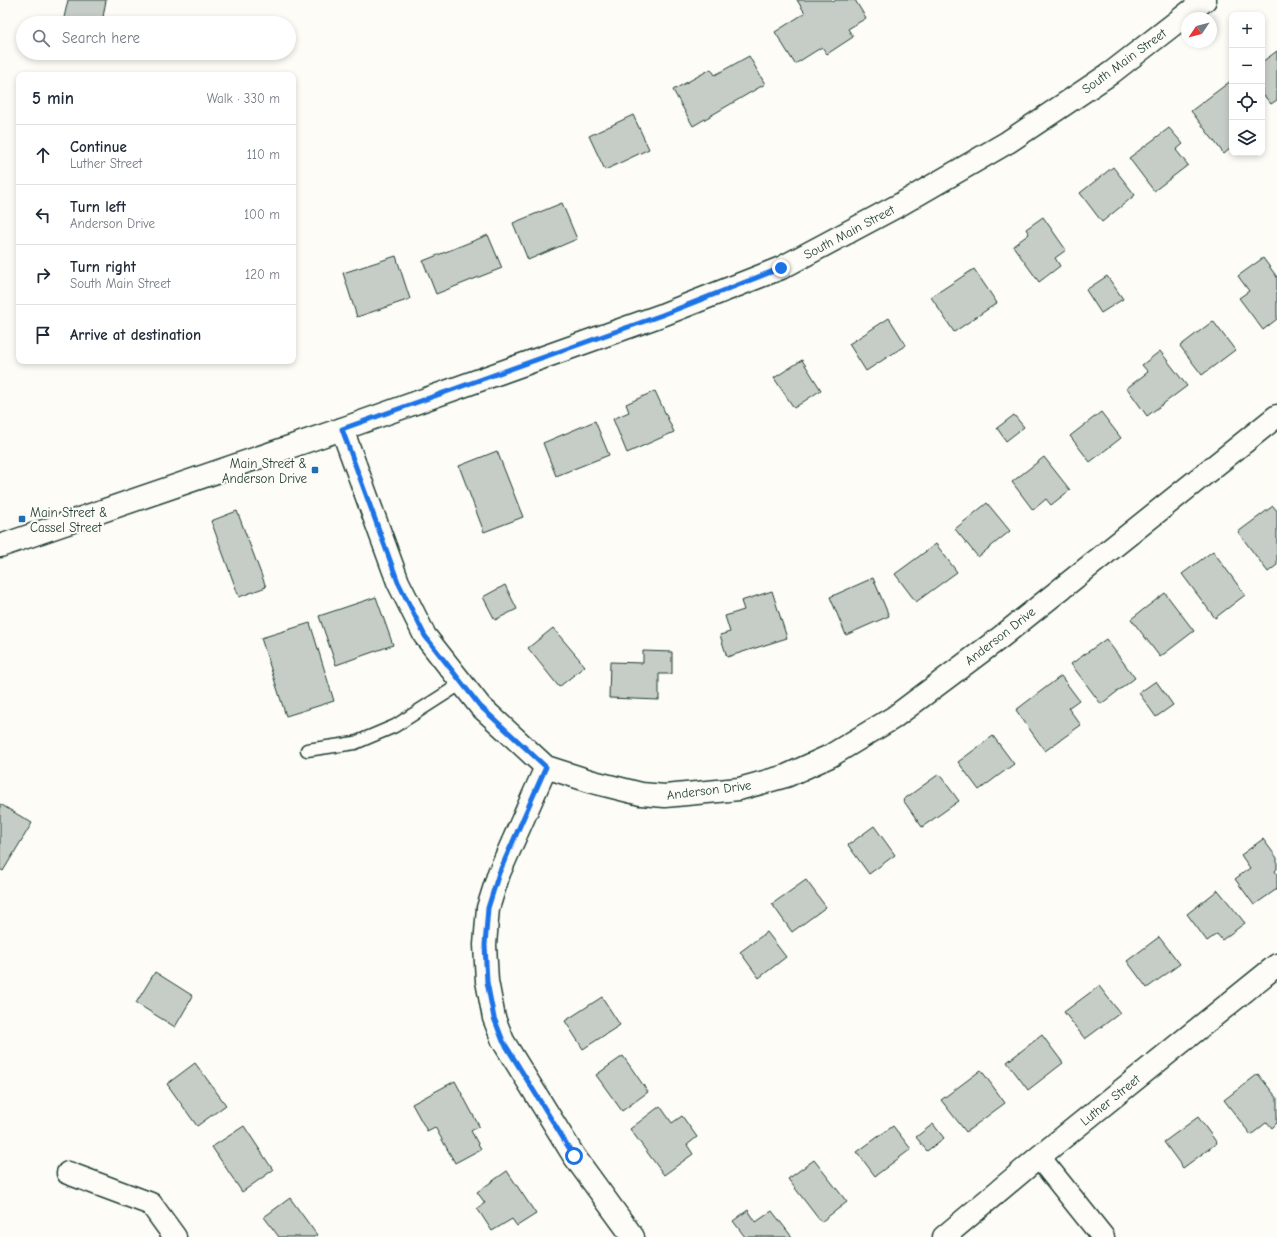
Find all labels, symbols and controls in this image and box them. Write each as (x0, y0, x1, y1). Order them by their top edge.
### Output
north arrow (1181, 12, 1217, 48)
map controls (1229, 12, 1265, 156)
button: + (1229, 12, 1265, 48)
search box (16, 16, 296, 60)
street label: South Main Street (1079, 25, 1170, 97)
icon: search (30, 27, 52, 49)
text: Search here (62, 29, 140, 47)
button: − (1229, 48, 1265, 84)
button: locate (1229, 84, 1265, 120)
text: 5 min (32, 89, 74, 108)
text: Walk · 330 m (207, 91, 280, 106)
button: layers (1229, 120, 1265, 156)
text: Continue (70, 138, 127, 156)
icon: ahead (32, 144, 54, 166)
text: 110 m (247, 147, 280, 162)
text: Luther Street (70, 156, 142, 171)
text: Turn left (70, 198, 126, 216)
street label: South Main Street (801, 201, 898, 262)
icon: left (32, 204, 54, 226)
text: 100 m (244, 207, 280, 222)
text: Anderson Drive (70, 216, 155, 231)
text: Turn right (70, 258, 136, 276)
route end (772, 259, 790, 277)
icon: right (32, 264, 54, 286)
text: 120 m (245, 267, 280, 282)
text: South Main Street (70, 276, 170, 291)
icon: arrive (32, 324, 54, 346)
text: Arrive at destination (70, 326, 201, 344)
place label: Main Street & Anderson Drive (222, 456, 307, 486)
marker: Main Street & Anderson Drive (310, 465, 320, 475)
place label: Main Street & Cassel Street (30, 505, 107, 535)
marker: Main Street & Cassel Street (17, 514, 27, 524)
street label: Anderson Drive (962, 604, 1039, 668)
street label: Anderson Drive (666, 777, 753, 803)
street label: Luther Street (1077, 1071, 1144, 1129)
route start (565, 1147, 583, 1165)

